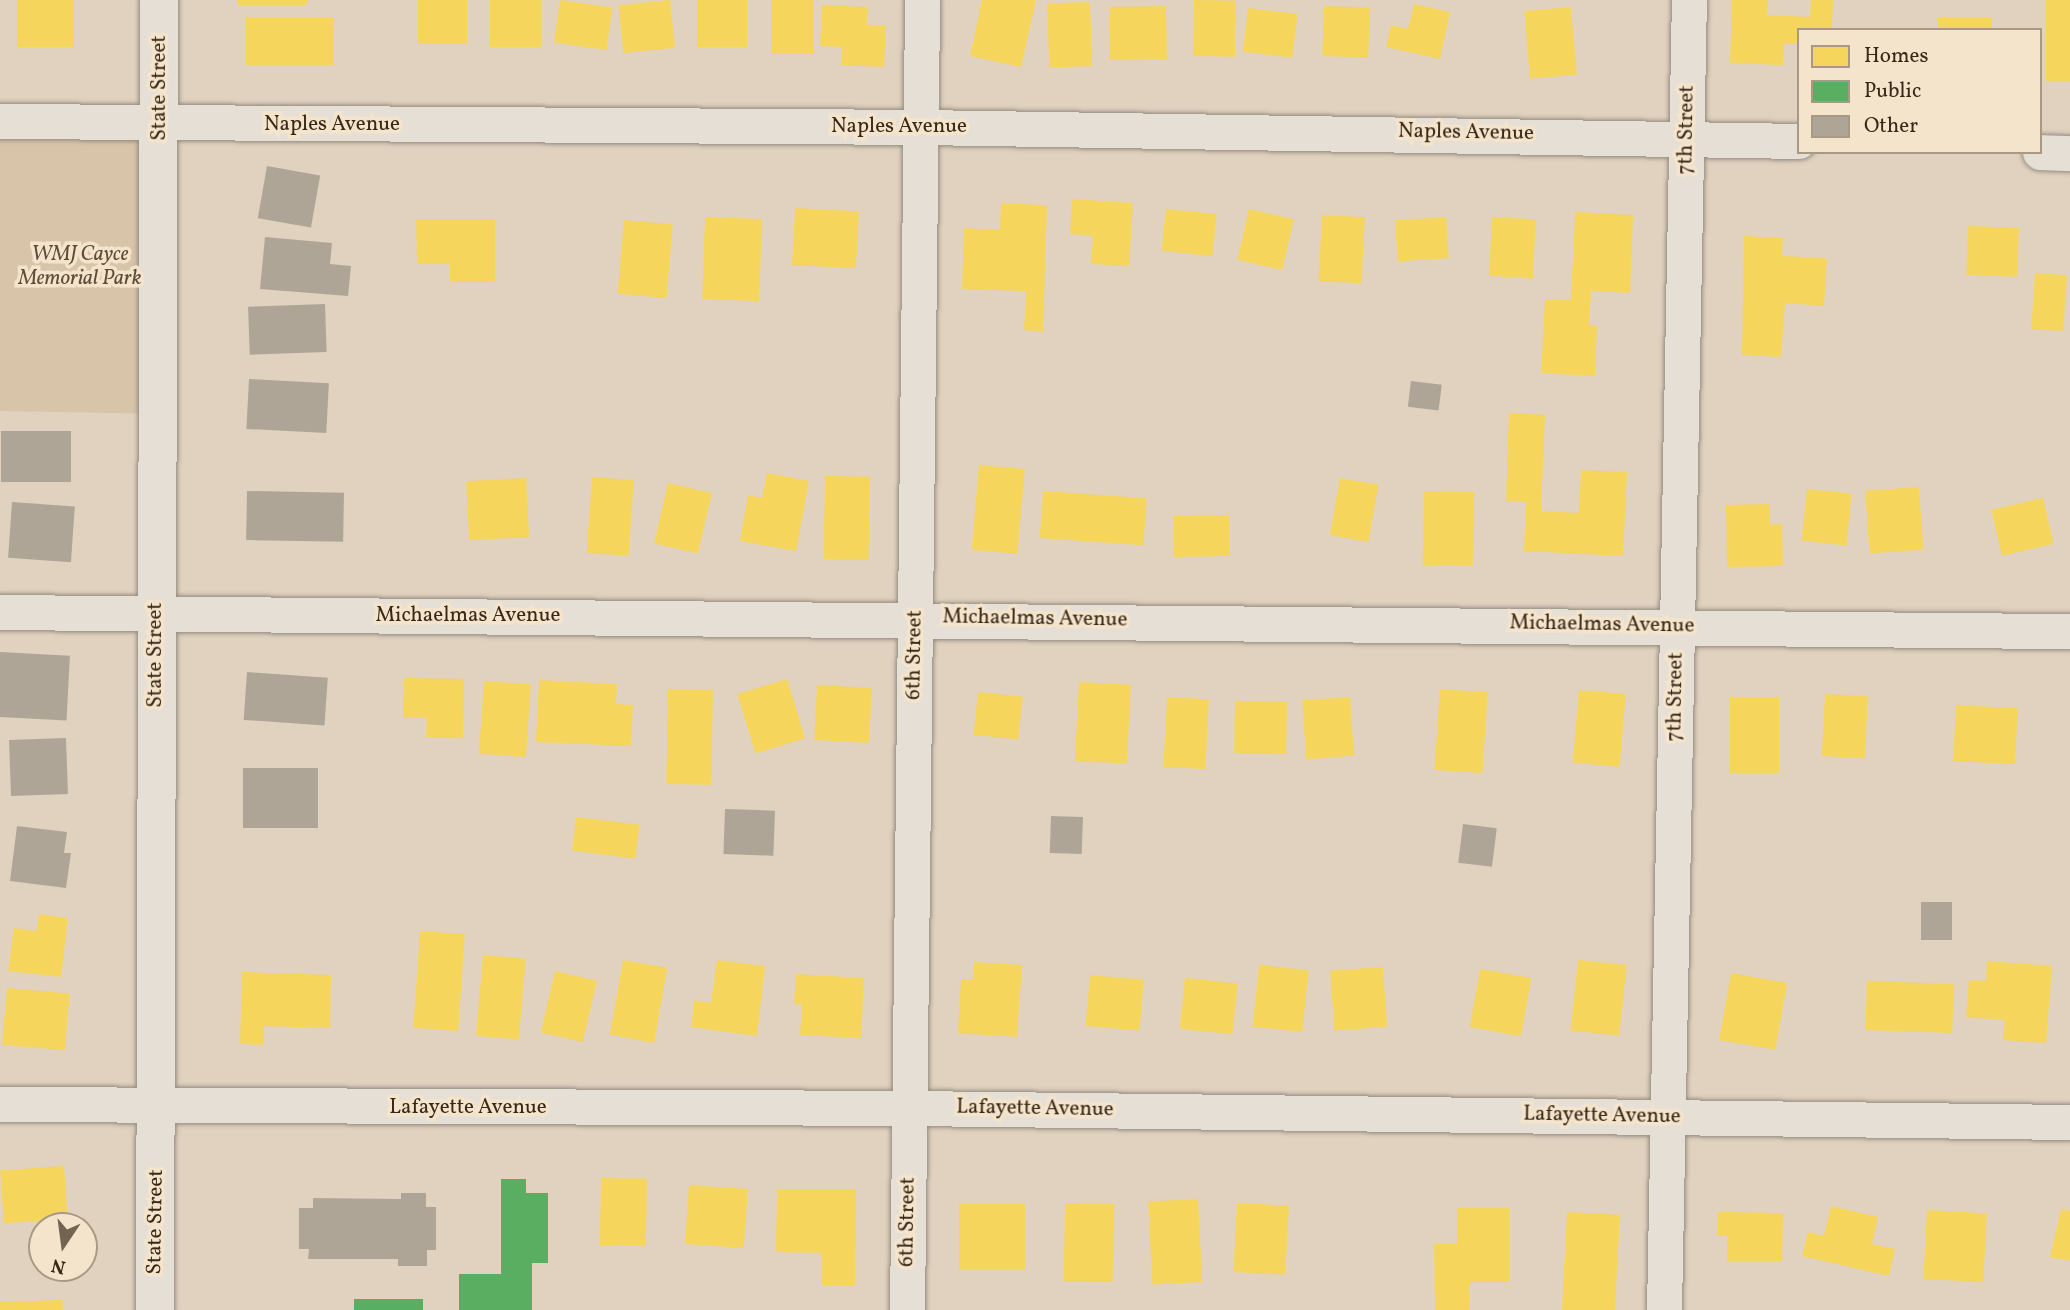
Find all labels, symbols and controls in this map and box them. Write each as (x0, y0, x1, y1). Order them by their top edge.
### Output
legend (1797, 28, 2042, 154)
street label: State Street (147, 35, 173, 141)
text: Homes (1864, 42, 1929, 71)
text: Public (1864, 77, 1921, 106)
street label: 7th Street (1674, 85, 1700, 175)
street label: Naples Avenue (264, 112, 400, 138)
text: Other (1864, 112, 1918, 141)
street label: Naples Avenue (831, 114, 967, 140)
street label: Naples Avenue (1398, 119, 1534, 147)
park label: WMJ Cayce Memorial Park (19, 242, 141, 292)
street label: State Street (143, 602, 169, 708)
street label: Michaelmas Avenue (376, 603, 560, 629)
street label: Michaelmas Avenue (942, 605, 1128, 633)
street label: 6th Street (902, 610, 928, 700)
street label: Michaelmas Avenue (1509, 611, 1695, 639)
street label: 7th Street (1663, 652, 1689, 742)
street label: Lafayette Avenue (389, 1095, 547, 1121)
street label: Lafayette Avenue (956, 1095, 1114, 1123)
street label: Lafayette Avenue (1523, 1102, 1681, 1130)
street label: State Street (142, 1169, 170, 1275)
street label: 6th Street (895, 1177, 921, 1267)
north arrow (28, 1212, 98, 1282)
text: N (49, 1251, 68, 1280)

